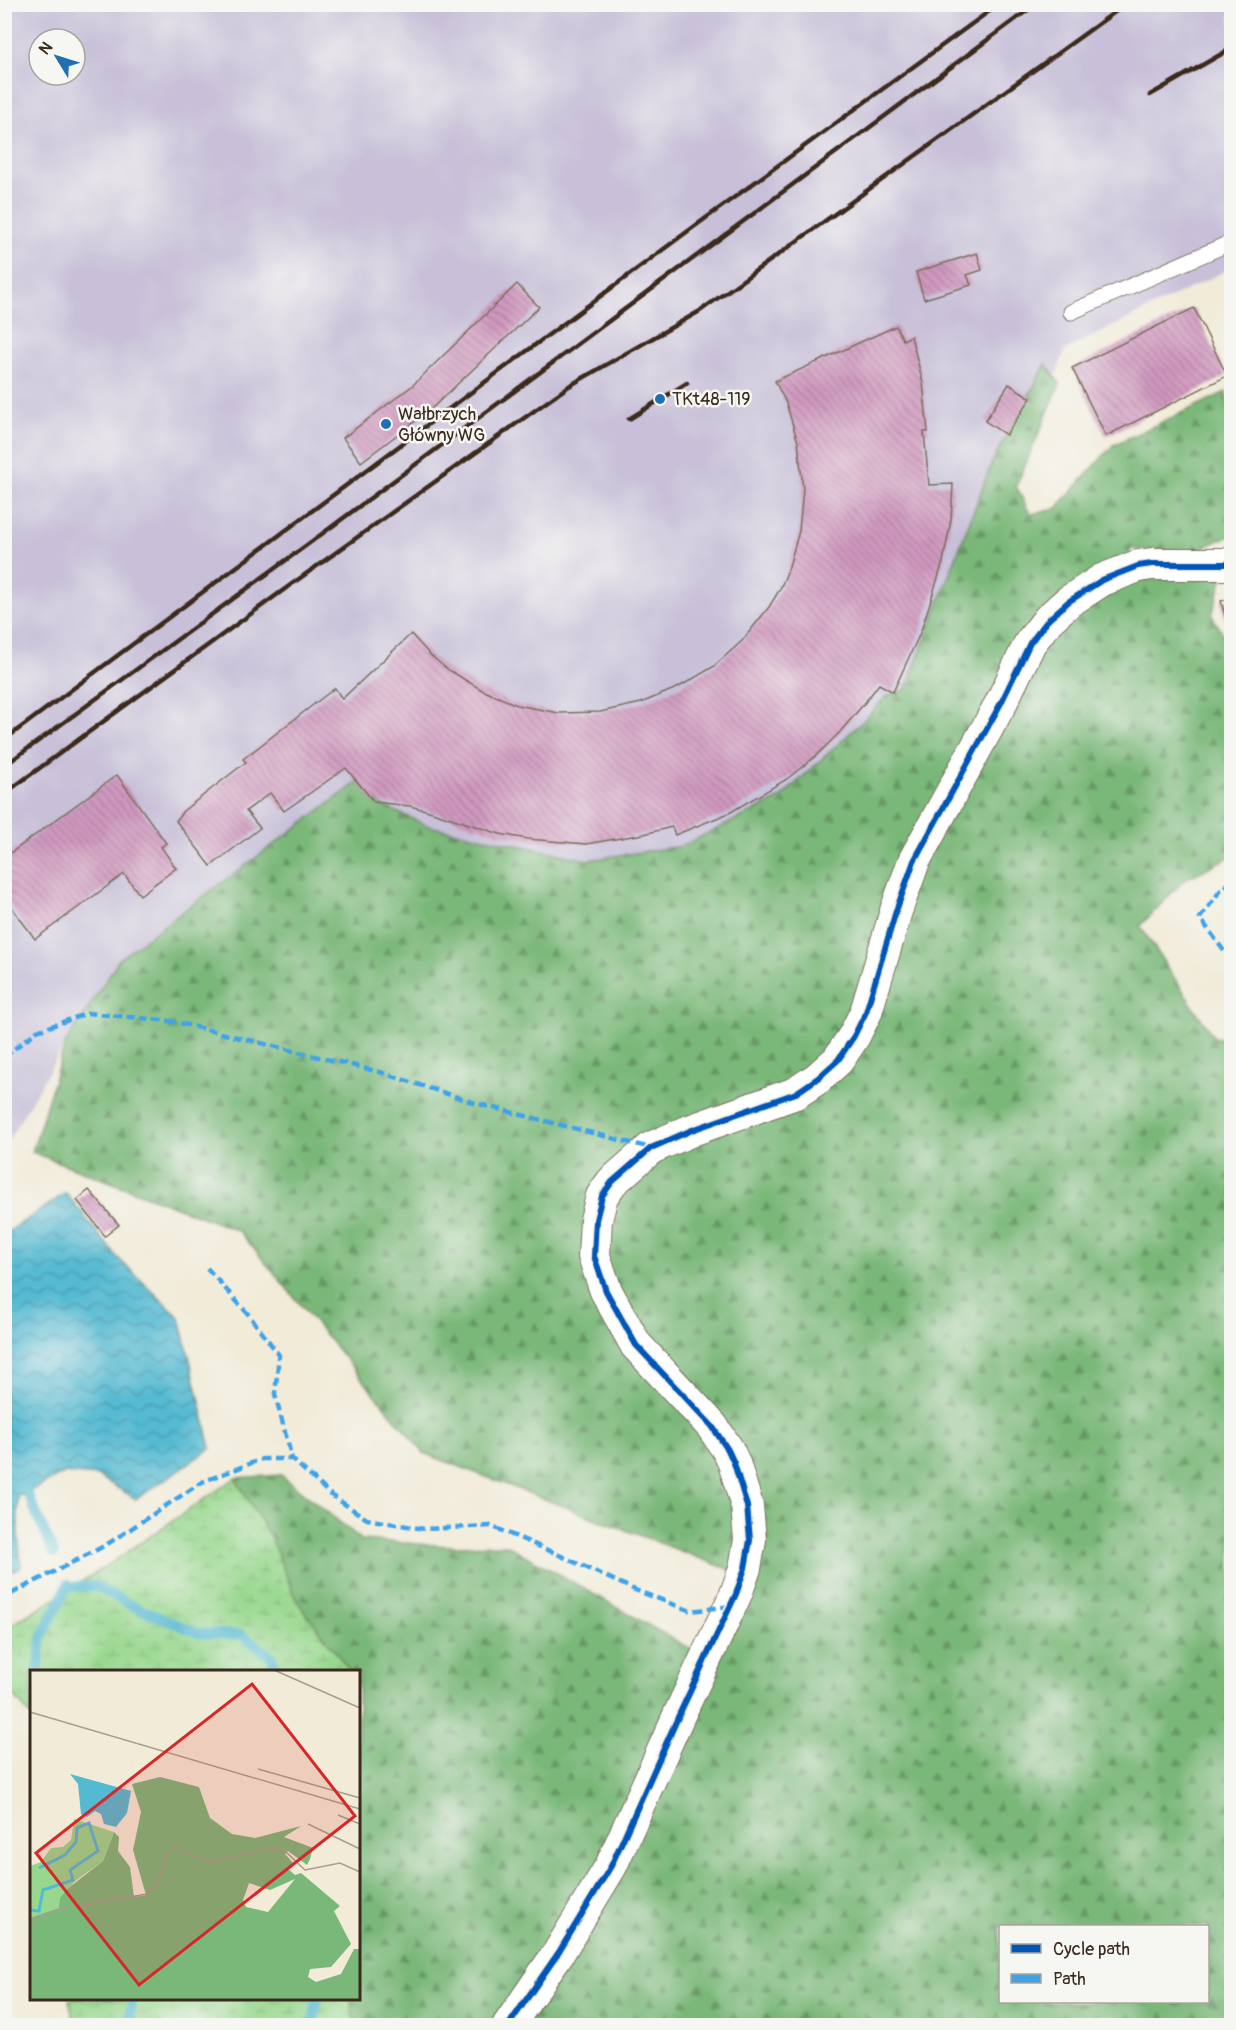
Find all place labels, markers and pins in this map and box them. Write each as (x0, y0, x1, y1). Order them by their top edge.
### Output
place label: TKt48-119 (672, 388, 751, 411)
marker: TKt48-119 (653, 392, 667, 406)
place label: Wałbrzych Główny WG (398, 403, 485, 447)
marker: Wałbrzych Główny WG (379, 417, 393, 431)

